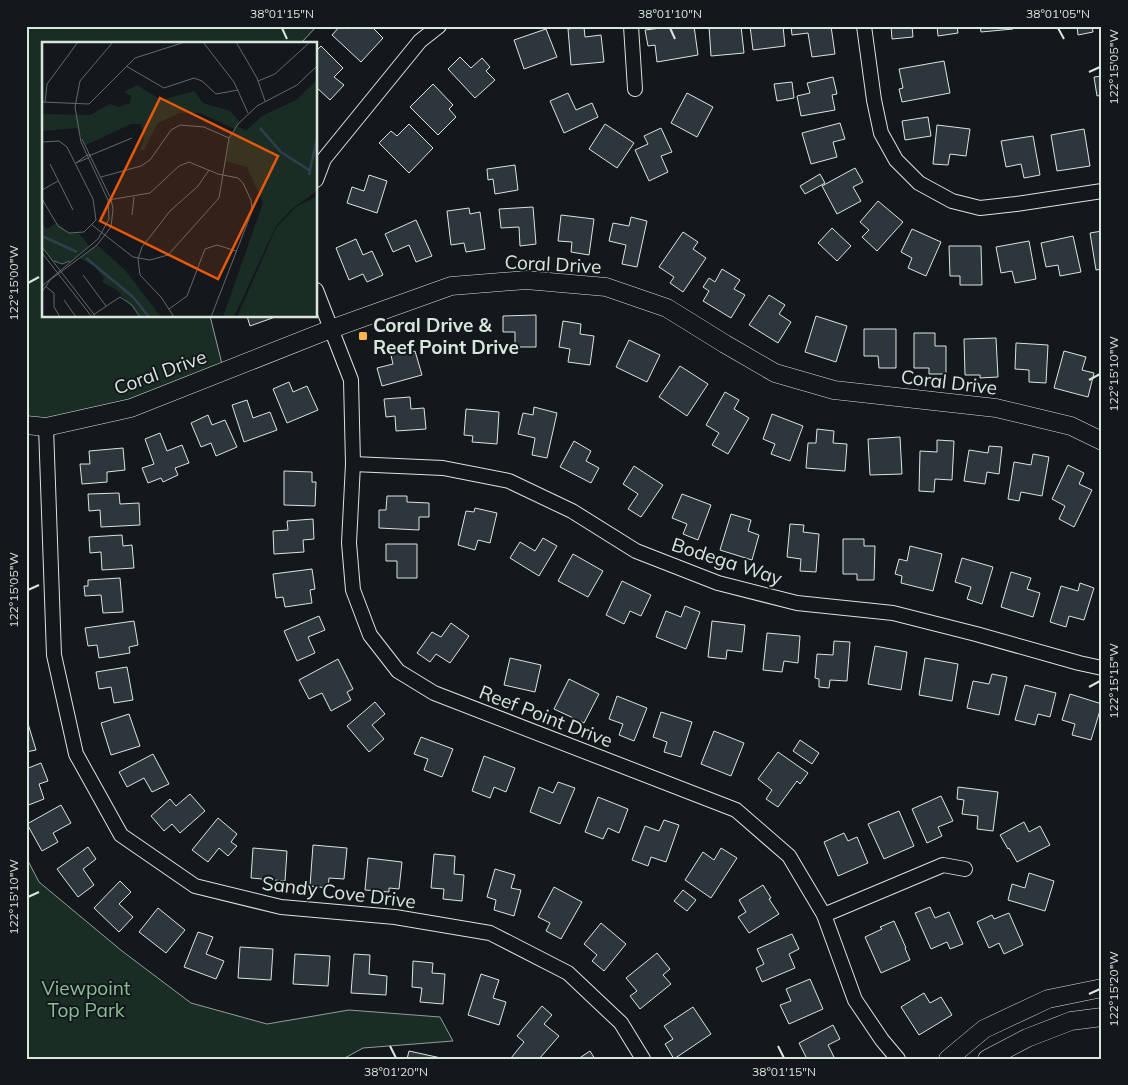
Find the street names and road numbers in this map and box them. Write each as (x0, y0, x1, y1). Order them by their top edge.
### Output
street label: Coral Drive (504, 249, 602, 279)
street label: Coral Drive (110, 344, 210, 400)
street label: Coral Drive (900, 364, 998, 400)
street label: Bodega Way (669, 532, 785, 590)
street label: Reef Point Drive (476, 680, 616, 752)
street label: Sandy Cove Drive (261, 871, 417, 913)

